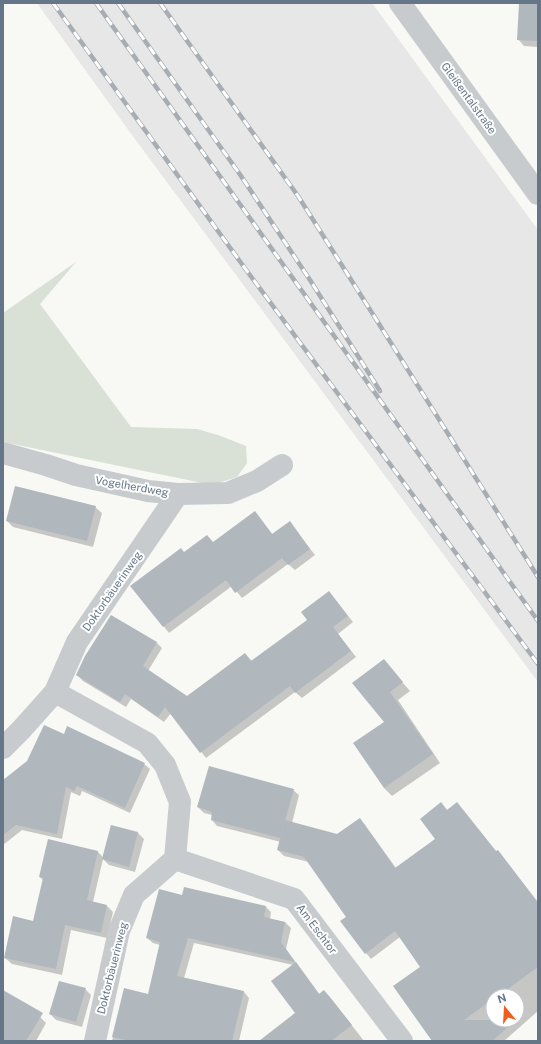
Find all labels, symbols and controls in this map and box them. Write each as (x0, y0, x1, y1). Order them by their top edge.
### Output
street label: Gleißentalstraße (439, 60, 499, 136)
street label: Vogelherdweg (94, 474, 170, 498)
street label: Doktorbäuerinweg (80, 549, 144, 633)
street label: Am Eschtor (294, 902, 340, 956)
street label: Doktorbäuerinweg (95, 921, 129, 1015)
north arrow (485, 988, 525, 1028)
text: N (496, 991, 508, 1006)

